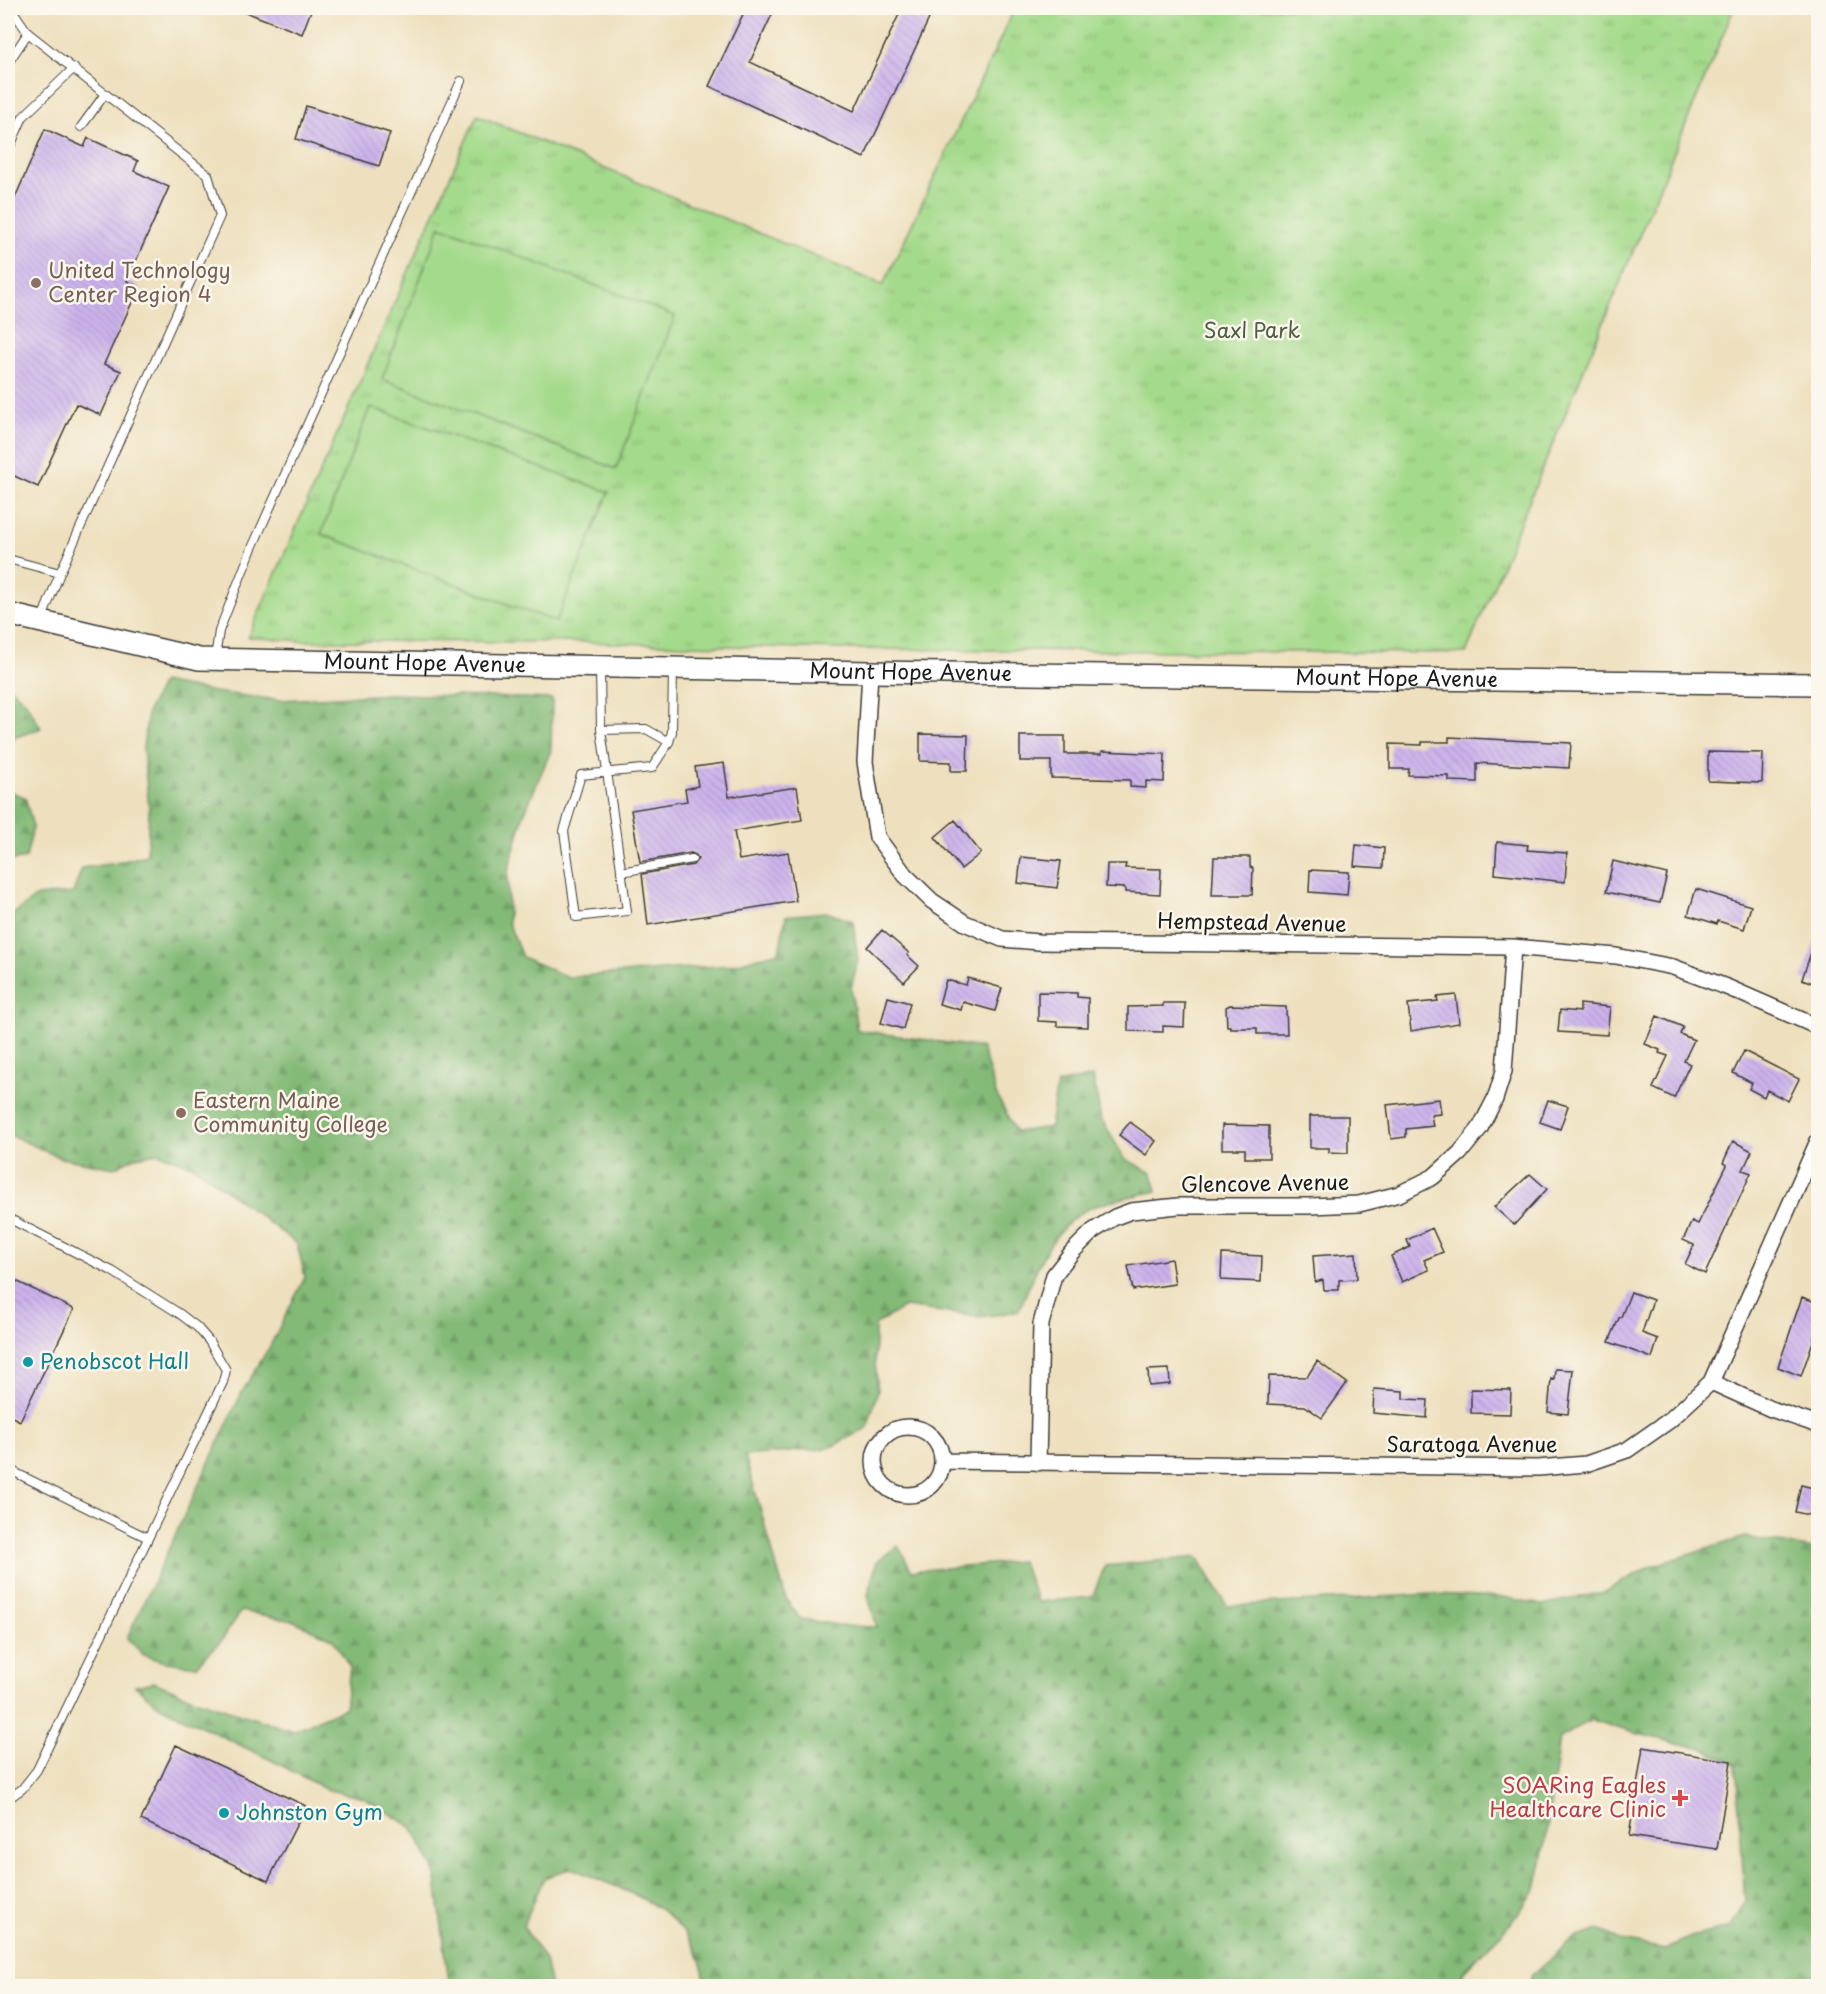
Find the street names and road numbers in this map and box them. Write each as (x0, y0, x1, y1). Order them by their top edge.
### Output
street label: Mount Hope Avenue (323, 643, 526, 679)
street label: Mount Hope Avenue (809, 653, 1012, 688)
street label: Mount Hope Avenue (1295, 659, 1498, 694)
street label: Hempstead Avenue (1157, 903, 1347, 939)
street label: Glencove Avenue (1180, 1165, 1349, 1199)
street label: Saratoga Avenue (1386, 1427, 1558, 1459)

